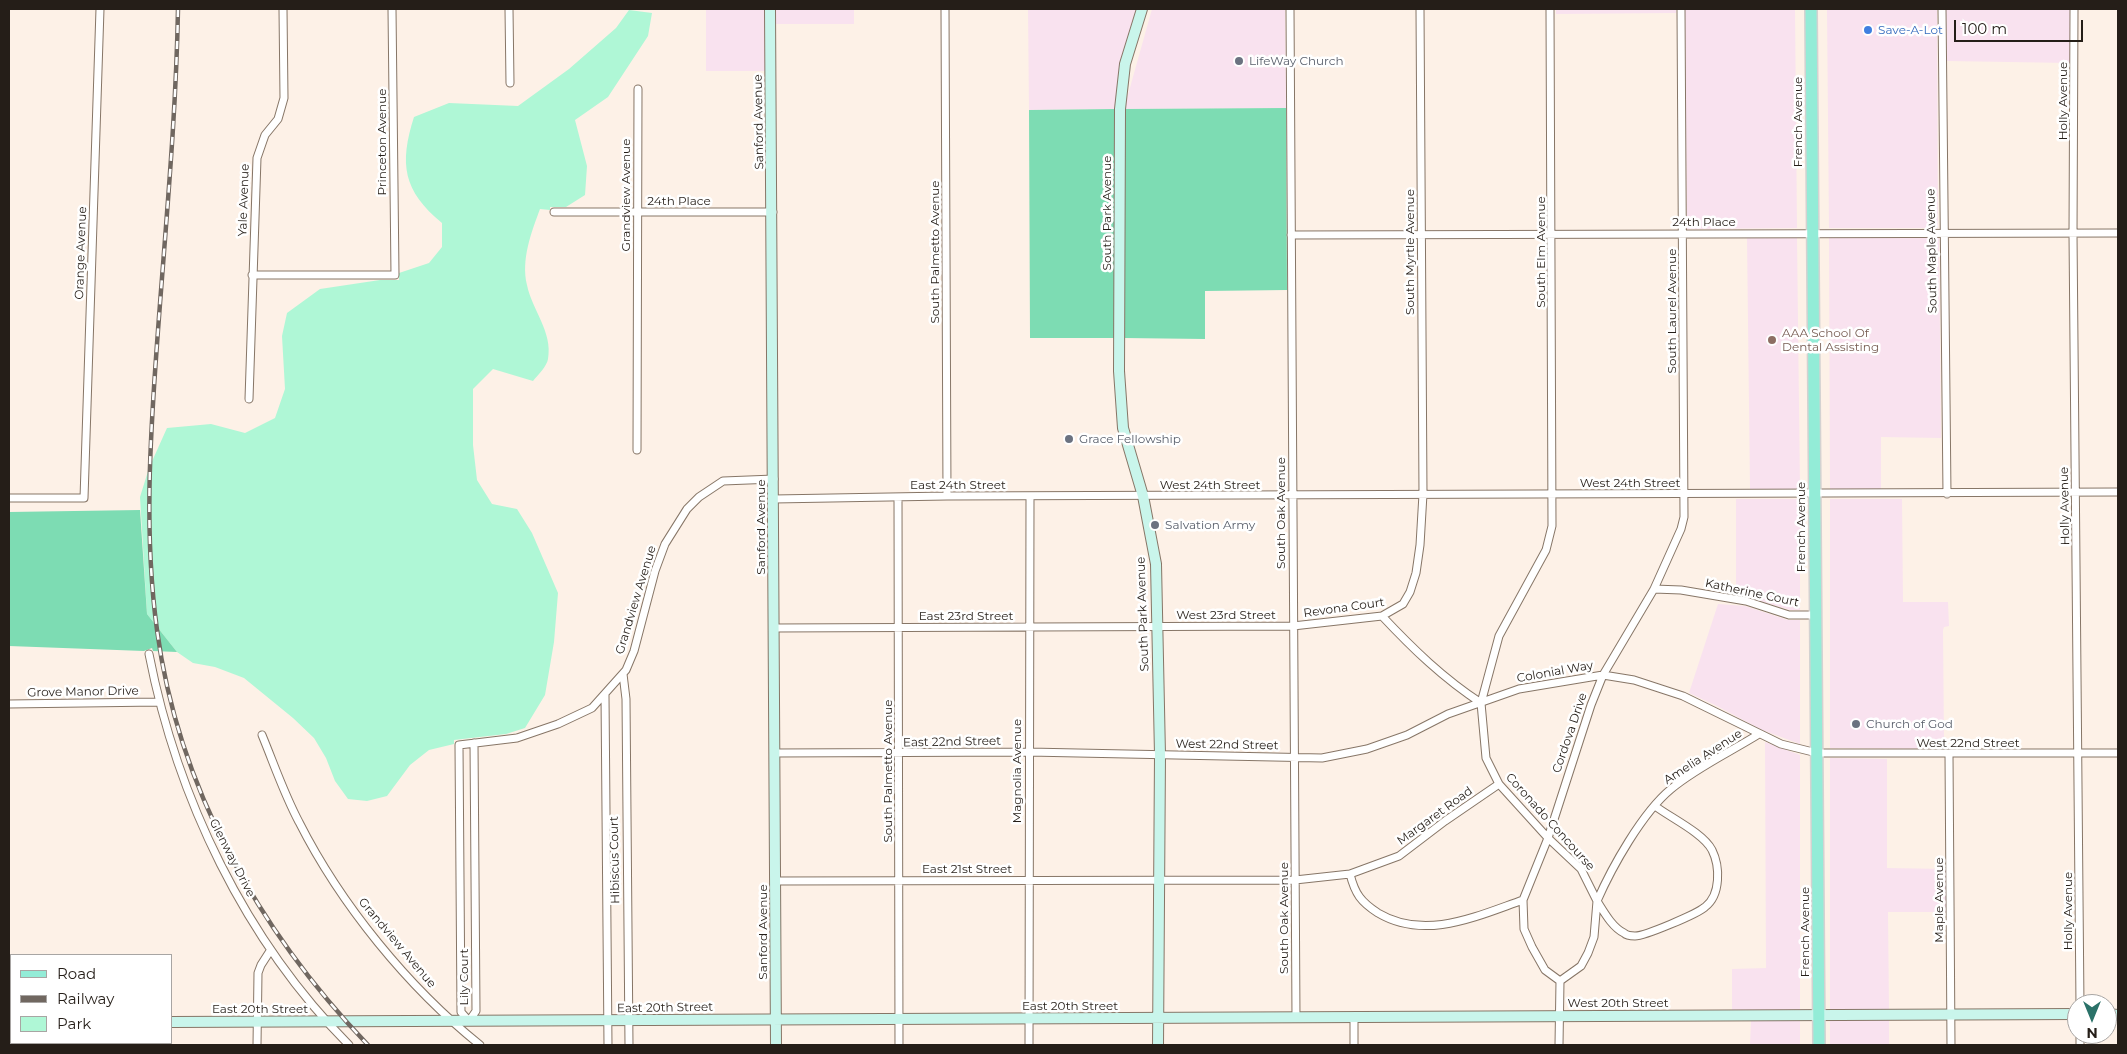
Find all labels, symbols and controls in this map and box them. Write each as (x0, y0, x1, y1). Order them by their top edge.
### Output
scale bar (1957, 10, 2086, 42)
text: 100 m (1962, 19, 2007, 38)
place label: Save-A-Lot (1878, 23, 1943, 37)
marker: Save-A-Lot (1862, 24, 1874, 36)
place label: LifeWay Church (1249, 54, 1344, 68)
marker: LifeWay Church (1233, 55, 1245, 67)
street label: Holly Avenue (2056, 62, 2070, 140)
street label: Sanford Avenue (751, 74, 767, 170)
street label: French Avenue (1791, 77, 1805, 167)
street label: Princeton Avenue (375, 88, 389, 196)
street label: Grandview Avenue (619, 139, 633, 251)
street label: South Park Avenue (1100, 156, 1114, 270)
street label: Yale Avenue (236, 163, 252, 237)
street label: South Palmetto Avenue (928, 180, 942, 324)
street label: South Myrtle Avenue (1403, 189, 1417, 315)
street label: South Maple Avenue (1924, 189, 1940, 313)
street label: 24th Place (647, 194, 711, 208)
street label: South Elm Avenue (1534, 196, 1548, 308)
street label: Orange Avenue (72, 206, 90, 300)
street label: 24th Place (1672, 215, 1736, 229)
street label: South Laurel Avenue (1665, 249, 1679, 373)
place label: AAA School Of Dental Assisting (1782, 326, 1879, 354)
marker: AAA School Of Dental Assisting (1766, 334, 1778, 346)
place label: Grace Fellowship (1079, 432, 1181, 446)
marker: Grace Fellowship (1063, 433, 1075, 445)
street label: South Oak Avenue (1274, 457, 1288, 569)
street label: Holly Avenue (2057, 467, 2073, 545)
street label: West 24th Street (1580, 476, 1680, 490)
street label: East 24th Street (910, 478, 1006, 492)
street label: West 24th Street (1160, 478, 1260, 492)
street label: Sanford Avenue (754, 479, 768, 575)
street label: French Avenue (1794, 482, 1808, 572)
place label: Salvation Army (1165, 518, 1255, 532)
marker: Salvation Army (1149, 519, 1161, 531)
street label: Grandview Avenue (613, 544, 659, 656)
street label: South Park Avenue (1134, 556, 1152, 672)
street label: Katherine Court (1704, 576, 1800, 610)
street label: Revona Court (1303, 595, 1385, 621)
street label: West 23rd Street (1176, 608, 1276, 622)
street label: East 23rd Street (919, 609, 1013, 623)
street label: Colonial Way (1516, 658, 1594, 686)
street label: Grove Manor Drive (27, 684, 139, 700)
street label: Cordova Drive (1550, 691, 1590, 775)
street label: South Palmetto Avenue (881, 699, 895, 843)
place label: Church of God (1866, 717, 1953, 731)
marker: Church of God (1850, 718, 1862, 730)
street label: Magnolia Avenue (1010, 719, 1024, 823)
street label: Amelia Avenue (1661, 726, 1745, 788)
street label: East 22nd Street (903, 734, 1001, 750)
street label: West 22nd Street (1916, 736, 2020, 750)
street label: West 22nd Street (1175, 737, 1279, 753)
street label: Coronado Concourse (1503, 770, 1597, 874)
street label: Margaret Road (1394, 784, 1476, 848)
street label: Glenway Drive (206, 816, 258, 900)
street label: Hibiscus Court (607, 816, 623, 904)
street label: Maple Avenue (1932, 857, 1946, 943)
street label: East 21st Street (922, 862, 1012, 876)
street label: South Oak Avenue (1277, 862, 1291, 974)
street label: Holly Avenue (2061, 872, 2075, 950)
street label: Sanford Avenue (756, 884, 770, 980)
street label: French Avenue (1798, 887, 1812, 977)
street label: Grandview Avenue (355, 895, 439, 991)
street label: Lily Court (457, 949, 471, 1005)
legend (10, 954, 172, 1044)
text: Road (57, 964, 96, 983)
text: Railway (57, 989, 114, 1008)
north arrow (2067, 994, 2117, 1044)
street label: West 20th Street (1567, 996, 1669, 1010)
street label: East 20th Street (1022, 999, 1118, 1013)
street label: East 20th Street (617, 1000, 713, 1016)
street label: East 20th Street (212, 1002, 308, 1016)
text: Park (57, 1014, 91, 1033)
text: N (2086, 1024, 2098, 1042)

